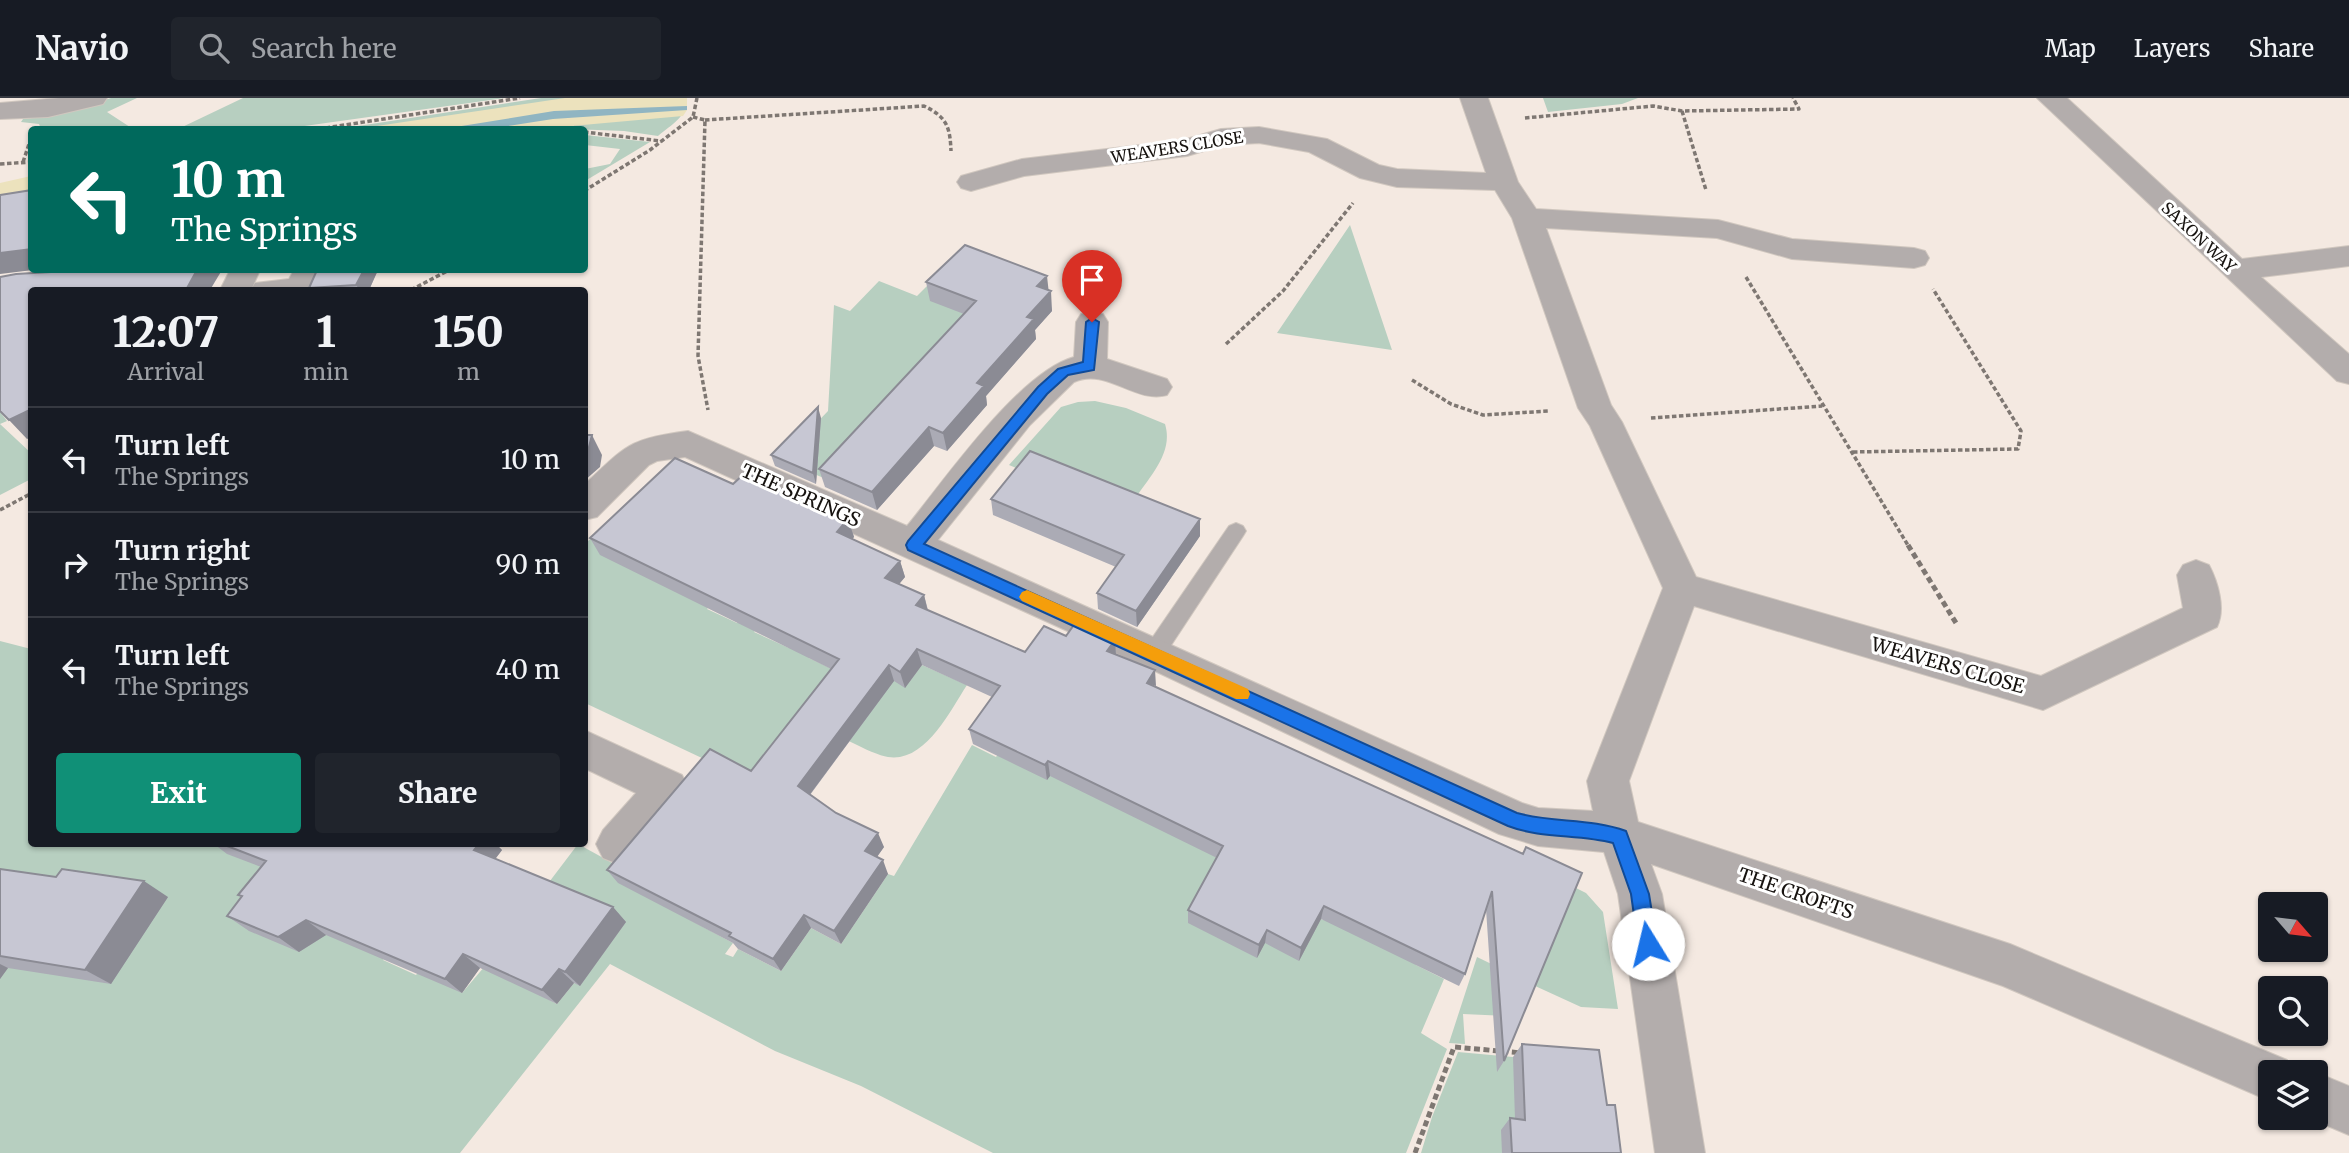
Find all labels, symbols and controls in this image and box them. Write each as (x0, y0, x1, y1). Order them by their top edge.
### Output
search box (171, 17, 661, 80)
text: Navio (35, 28, 129, 69)
icon: search (195, 29, 233, 67)
text: Search here (251, 32, 396, 65)
text: Map (2045, 33, 2096, 64)
text: Layers (2134, 33, 2210, 64)
text: Share (2248, 33, 2314, 64)
street label: WEAVERS CLOSE (1109, 127, 1245, 167)
text: 10 m (171, 149, 285, 210)
icon: left (56, 154, 147, 245)
street label: SAXON WAY (2158, 197, 2241, 277)
text: The Springs (171, 210, 358, 250)
pin (1062, 250, 1122, 322)
icon: arrive (1073, 261, 1111, 299)
text: 12:07 (112, 306, 219, 358)
text: 1 (316, 306, 336, 358)
text: 150 (433, 306, 504, 358)
text: Arrival (127, 357, 204, 386)
text: min (303, 357, 349, 386)
text: m (457, 357, 480, 386)
text: Turn left (115, 429, 229, 462)
icon: left (56, 441, 94, 479)
text: 10 m (501, 443, 560, 476)
street label: THE SPRINGS (738, 458, 864, 532)
text: The Springs (115, 462, 249, 491)
text: Turn right (115, 534, 250, 567)
icon: right (56, 546, 94, 584)
text: 90 m (496, 548, 560, 581)
text: The Springs (115, 567, 249, 596)
street label: WEAVERS CLOSE (1868, 631, 2027, 698)
text: Turn left (115, 639, 229, 672)
icon: left (56, 651, 94, 689)
text: 40 m (496, 653, 560, 686)
text: The Springs (115, 672, 249, 701)
button: Exit (56, 753, 301, 833)
button: Share (315, 753, 560, 833)
street label: THE CROFTS (1735, 862, 1857, 924)
north arrow (2258, 892, 2328, 962)
map controls (2258, 892, 2328, 1130)
position arrow (1611, 907, 1685, 981)
button: search (2258, 976, 2328, 1046)
button: layers (2258, 1060, 2328, 1130)

